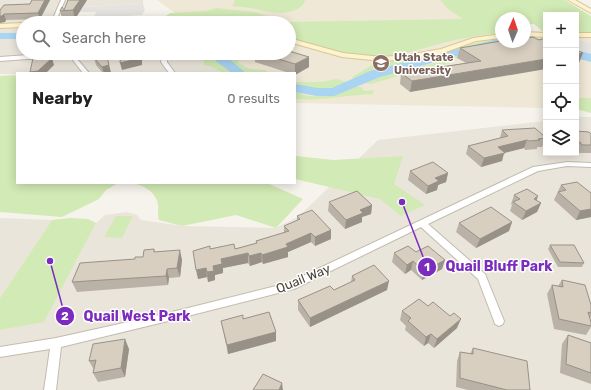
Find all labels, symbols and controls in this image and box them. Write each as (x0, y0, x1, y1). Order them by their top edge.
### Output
north arrow (495, 12, 531, 48)
map controls (543, 12, 579, 156)
button: + (543, 12, 579, 48)
search box (16, 16, 296, 60)
icon: search (30, 27, 52, 49)
text: Search here (62, 29, 146, 47)
button: − (543, 48, 579, 84)
place label: Utah State University (394, 51, 454, 77)
school or university icon: Utah State University (371, 53, 391, 73)
button: locate (543, 84, 579, 120)
text: Nearby (32, 88, 93, 108)
text: 0 results (227, 91, 280, 106)
button: layers (543, 120, 579, 156)
callout: Quail Bluff Park (417, 254, 561, 280)
text: Quail Bluff Park (445, 258, 553, 275)
text: 1 (424, 260, 430, 274)
street label: Quail Way (274, 261, 333, 296)
callout: Quail West Park (55, 303, 199, 329)
text: Quail West Park (83, 308, 191, 325)
text: 2 (61, 309, 69, 323)

